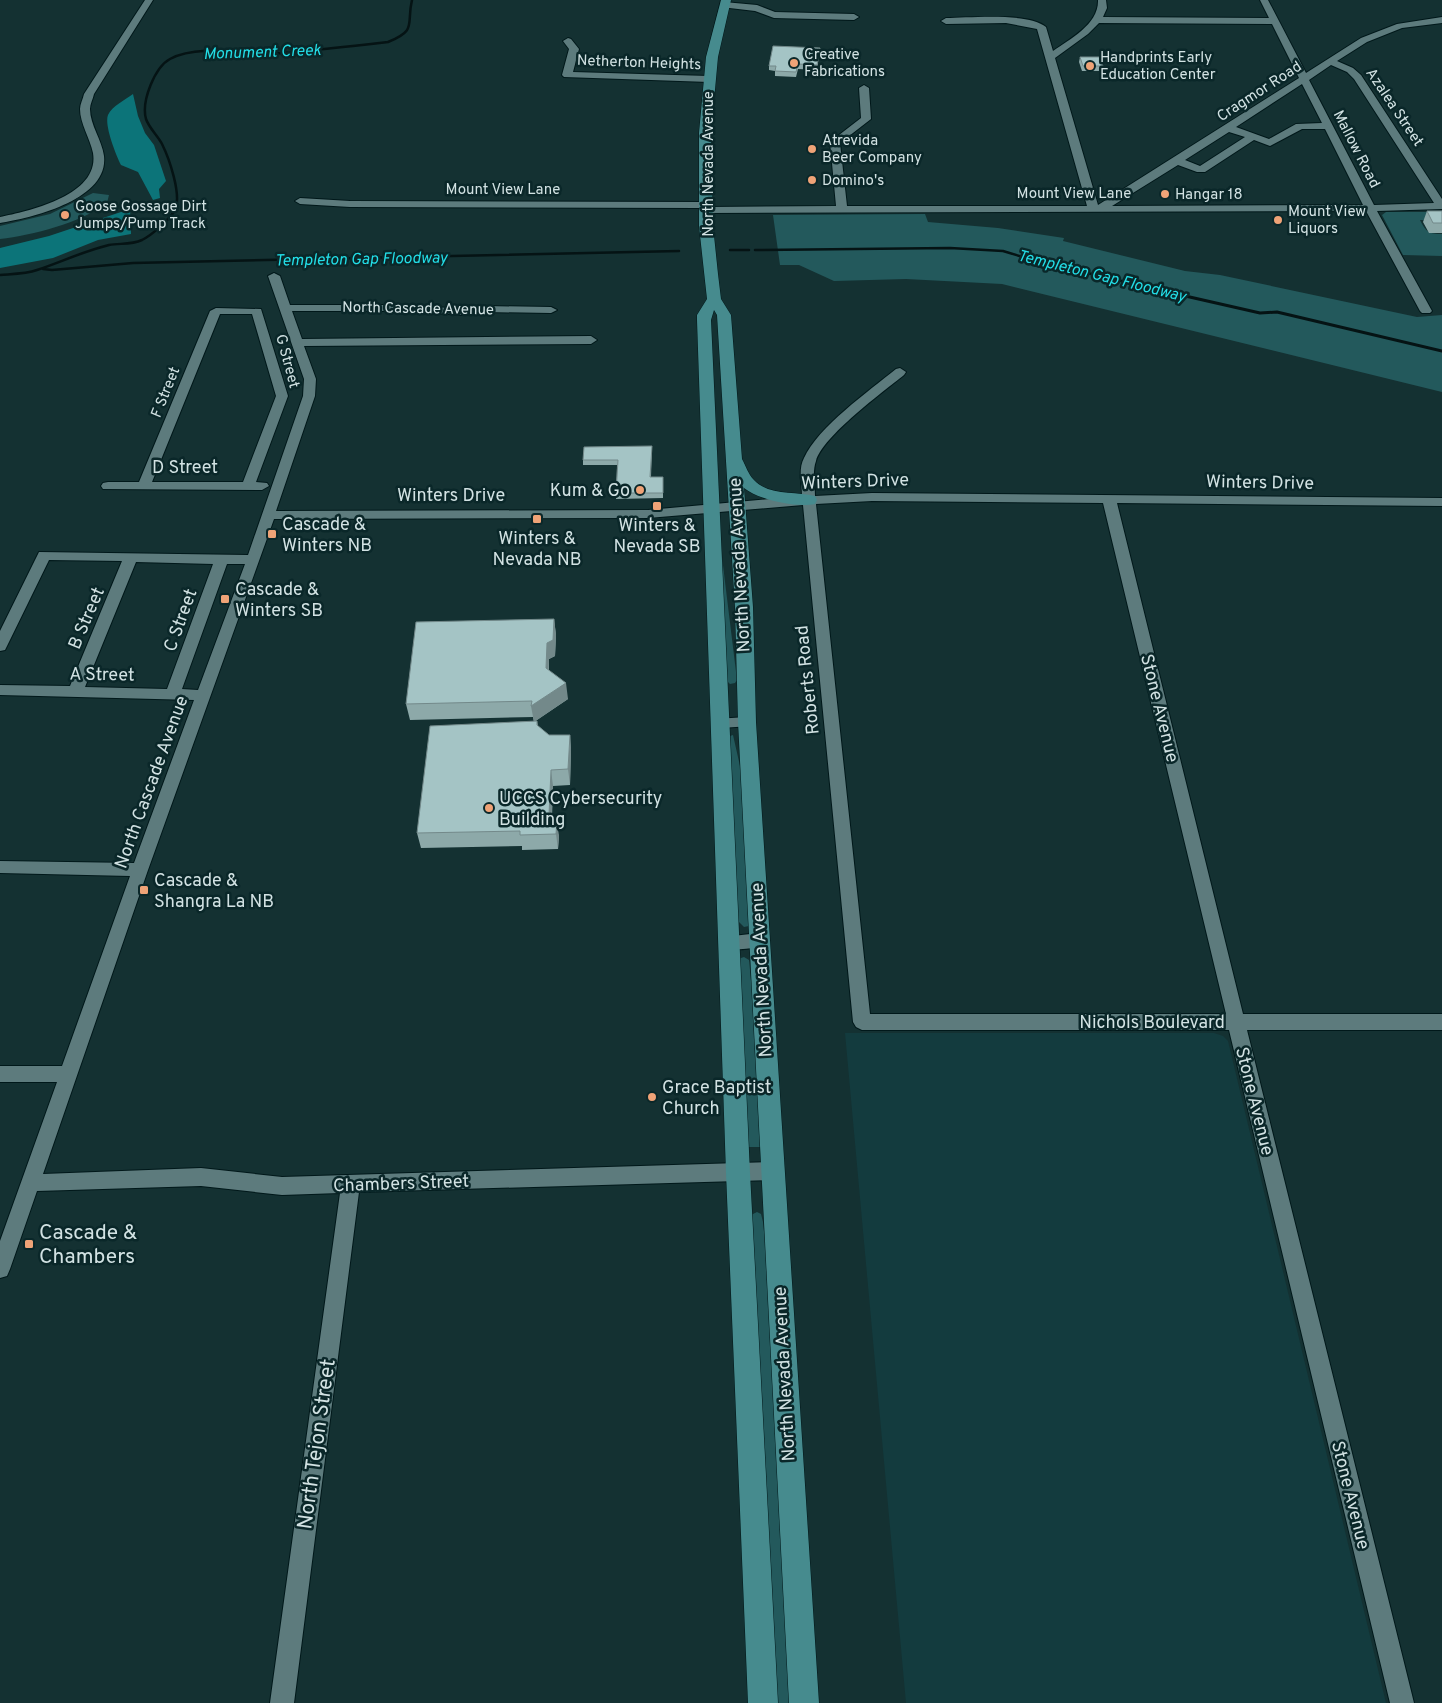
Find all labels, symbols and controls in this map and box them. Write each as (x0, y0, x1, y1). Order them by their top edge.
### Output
water label: Monument Creek (203, 41, 322, 65)
place label: Creative Fabrications (804, 46, 885, 82)
place label: Handprints Early Education Center (1100, 49, 1216, 85)
street label: Netherton Heights (576, 52, 701, 75)
marker: Creative Fabrications (788, 57, 800, 69)
street label: Cragmor Road (1214, 58, 1306, 127)
marker: Handprints Early Education Center (1084, 60, 1096, 72)
street label: Azalea Street (1361, 65, 1427, 151)
street label: North Nevada Avenue (700, 91, 719, 237)
street label: Mallow Road (1328, 108, 1383, 192)
place label: Atrevida Beer Company (822, 132, 922, 168)
marker: Atrevida Beer Company (806, 143, 818, 155)
place label: Domino's (822, 172, 884, 191)
marker: Domino's (806, 174, 818, 186)
street label: Mount View Lane (446, 181, 560, 200)
street label: Mount View Lane (1017, 185, 1131, 204)
place label: Hangar 18 (1175, 186, 1243, 205)
marker: Hangar 18 (1159, 188, 1171, 200)
place label: Goose Gossage Dirt Jumps/Pump Track (75, 198, 207, 234)
place label: Mount View Liquors (1288, 203, 1366, 239)
marker: Goose Gossage Dirt Jumps/Pump Track (59, 209, 71, 221)
marker: Mount View Liquors (1272, 214, 1284, 226)
water label: Templeton Gap Floodway (1015, 246, 1190, 308)
water label: Templeton Gap Floodway (274, 248, 449, 272)
street label: North Cascade Avenue (342, 299, 494, 320)
street label: G Street (270, 332, 303, 390)
street label: F Street (148, 364, 185, 421)
street label: D Street (152, 457, 218, 480)
street label: Winters Drive (801, 469, 910, 496)
street label: Winters Drive (1206, 471, 1314, 496)
street label: North Nevada Avenue (724, 477, 757, 653)
place label: Kum & Go (550, 480, 630, 503)
marker: Kum & Go (634, 484, 646, 496)
street label: Winters Drive (397, 485, 505, 508)
marker: Winters & Nevada SB (651, 500, 663, 512)
marker: Winters & Nevada NB (531, 513, 543, 525)
place label: Cascade & Winters NB (282, 514, 372, 558)
place label: Winters & Nevada SB (613, 515, 701, 559)
marker: Cascade & Winters NB (266, 528, 278, 540)
place label: Winters & Nevada NB (493, 528, 582, 572)
place label: Cascade & Winters SB (235, 579, 323, 623)
street label: B Street (64, 584, 111, 653)
street label: C Street (159, 586, 203, 655)
marker: Cascade & Winters SB (219, 593, 231, 605)
street label: Roberts Road (791, 624, 826, 736)
street label: Stone Avenue (1134, 652, 1183, 765)
street label: A Street (69, 663, 135, 688)
street label: North Cascade Avenue (110, 693, 194, 872)
place label: UCCS Cybersecurity Building (499, 788, 662, 832)
marker: UCCS Cybersecurity Building (483, 802, 495, 814)
place label: Cascade & Shangra La NB (154, 870, 274, 914)
street label: North Nevada Avenue (746, 882, 779, 1058)
marker: Cascade & Shangra La NB (138, 884, 150, 896)
street label: Nichols Boulevard (1079, 1012, 1225, 1035)
street label: Stone Avenue (1229, 1045, 1278, 1158)
place label: Grace Baptist Church (662, 1077, 772, 1121)
marker: Grace Baptist Church (646, 1091, 658, 1103)
street label: Chambers Street (333, 1171, 469, 1198)
place label: Cascade & Chambers (39, 1220, 137, 1271)
marker: Cascade & Chambers (23, 1238, 35, 1250)
street label: North Nevada Avenue (769, 1286, 802, 1462)
street label: North Tejon Street (292, 1357, 343, 1531)
street label: Stone Avenue (1325, 1439, 1374, 1552)

